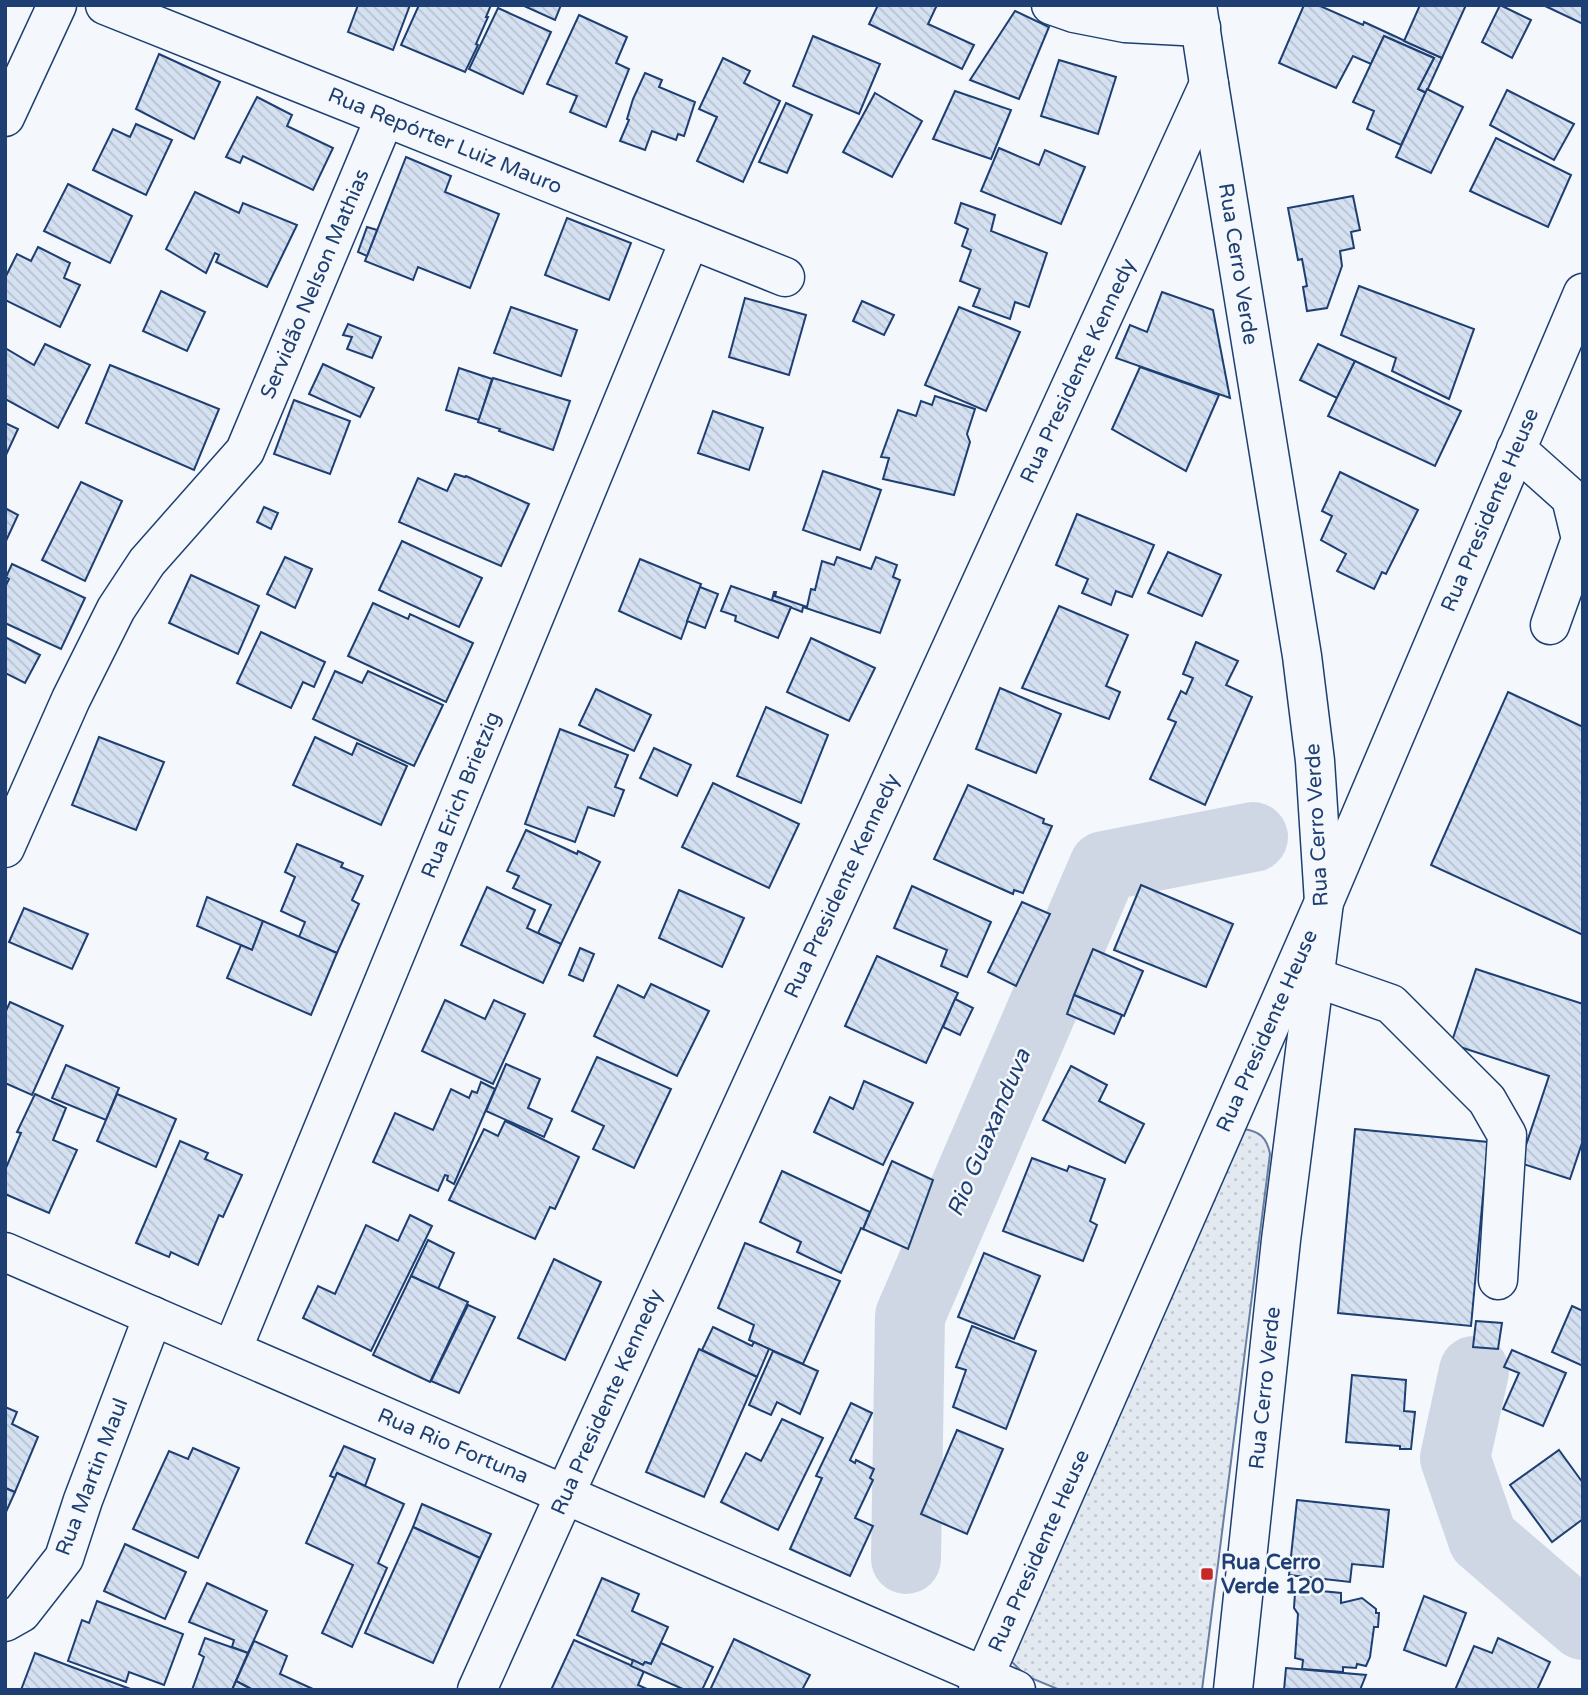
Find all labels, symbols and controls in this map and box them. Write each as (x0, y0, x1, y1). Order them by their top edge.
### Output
street label: Rua Repórter Luiz Mauro (324, 82, 566, 200)
street label: Servidão Nelson Mathias (255, 165, 375, 403)
street label: Rua Cerro Verde (1213, 181, 1263, 347)
street label: Rua Presidente Kennedy (1015, 255, 1141, 487)
street label: Rua Presidente Heuse (1436, 404, 1544, 616)
street label: Rua Erich Brietzig (416, 708, 506, 882)
street label: Rua Cerro Verde (1300, 743, 1334, 907)
street label: Rua Presidente Kennedy (779, 770, 905, 1002)
street label: Rua Presidente Heuse (1211, 926, 1323, 1136)
water label: Rio Guaxanduva (941, 1044, 1037, 1221)
street label: Rua Presidente Kennedy (546, 1285, 668, 1519)
street label: Rua Cerro Verde (1244, 1305, 1286, 1471)
street label: Rua Martin Maul (50, 1395, 134, 1559)
street label: Rua Rio Fortuna (374, 1403, 532, 1489)
street label: Rua Presidente Heuse (983, 1446, 1095, 1656)
place label: Rua Cerro Verde 120 (1221, 1550, 1324, 1599)
marker: Rua Cerro Verde 120 (1199, 1566, 1215, 1582)

